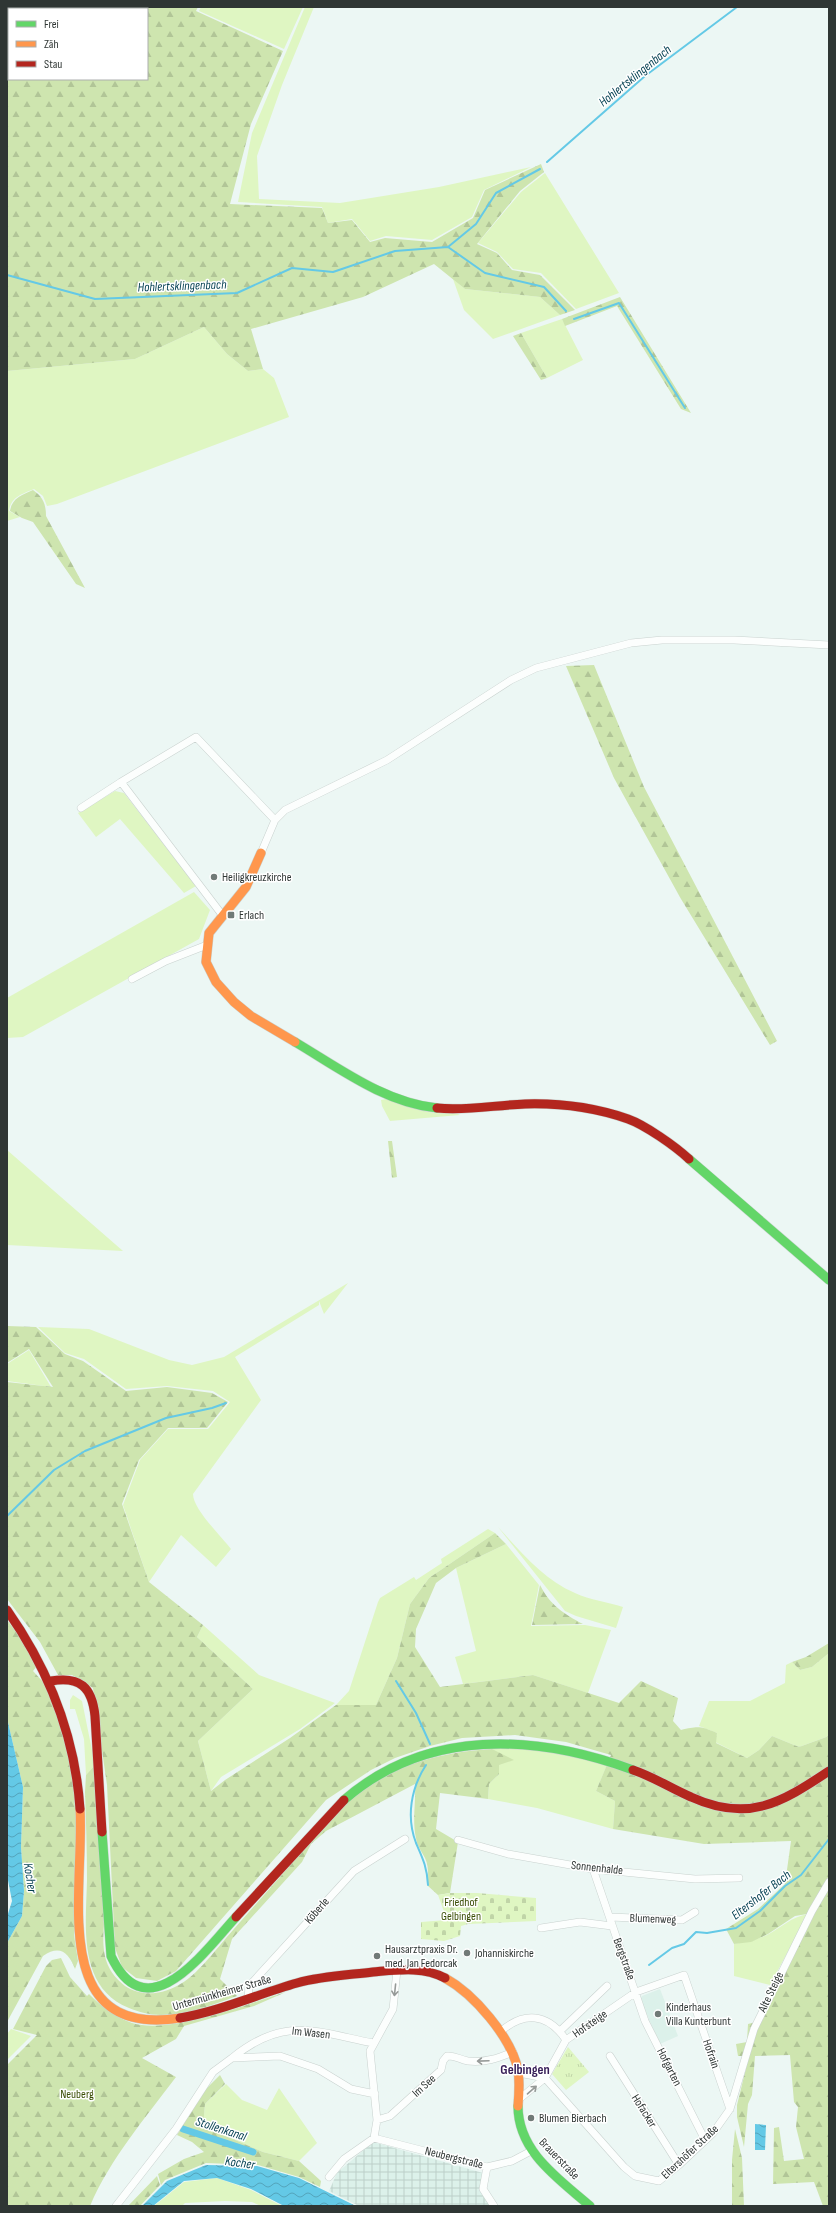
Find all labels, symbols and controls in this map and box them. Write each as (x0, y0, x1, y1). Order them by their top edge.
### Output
legend (8, 8, 148, 80)
text: Frei (44, 17, 59, 32)
text: Zäh (44, 37, 59, 52)
water label: Hohlertsklingenbach (595, 41, 675, 110)
text: Stau (44, 57, 62, 72)
water label: Hohlertsklingenbach (137, 276, 227, 296)
place label: Heiligkreuzkirche (222, 870, 292, 885)
marker: Heiligkreuzkirche (209, 872, 219, 882)
place label: Erlach (239, 908, 264, 923)
marker: Erlach (226, 910, 236, 920)
street label: Sonnenhalde (570, 1858, 624, 1878)
water label: Kocher (20, 1862, 40, 1895)
water label: Eltershofer Bach (728, 1866, 794, 1923)
street label: Köberle (301, 1894, 333, 1927)
park label: Friedhof Gelbingen (441, 1895, 481, 1924)
street label: Blumenweg (629, 1911, 677, 1927)
street label: Bergstraße (609, 1936, 639, 1982)
place label: Hausarztpraxis Dr. med. Jan Fedorcak (385, 1942, 458, 1971)
place label: Johanniskirche (474, 1946, 534, 1961)
marker: Johanniskirche (462, 1948, 472, 1958)
marker: Hausarztpraxis Dr. med. Jan Fedorcak (372, 1951, 382, 1961)
street label: Alte Steige (754, 1969, 787, 2016)
street label: Untermünkheimer Straße (171, 1972, 273, 2014)
one-way arrow (391, 1983, 398, 1996)
place label: Kinderhaus Villa Kunterbunt (666, 2000, 731, 2029)
street label: Hofsteige (570, 2007, 610, 2041)
marker: Kinderhaus Villa Kunterbunt (653, 2009, 663, 2019)
street label: Im Wasen (291, 2024, 331, 2042)
street label: Hofrain (699, 2037, 723, 2071)
street label: Hofgarten (653, 2045, 685, 2089)
one-way arrow (477, 2057, 490, 2065)
district label: Gelbingen (500, 2061, 550, 2078)
street label: Im See (409, 2071, 439, 2101)
one-way arrow (526, 2085, 537, 2094)
park label: Neuberg (60, 2087, 94, 2102)
street label: Hofacker (628, 2092, 660, 2131)
place label: Blumen Bierbach (539, 2111, 607, 2126)
water label: Stollenkanal (193, 2113, 249, 2145)
marker: Blumen Bierbach (526, 2113, 536, 2123)
street label: Eltershöfer Straße (658, 2121, 722, 2182)
street label: Brauerstraße (536, 2135, 583, 2183)
street label: Neubergstraße (423, 2144, 485, 2173)
water label: Kocher (224, 2153, 257, 2173)

